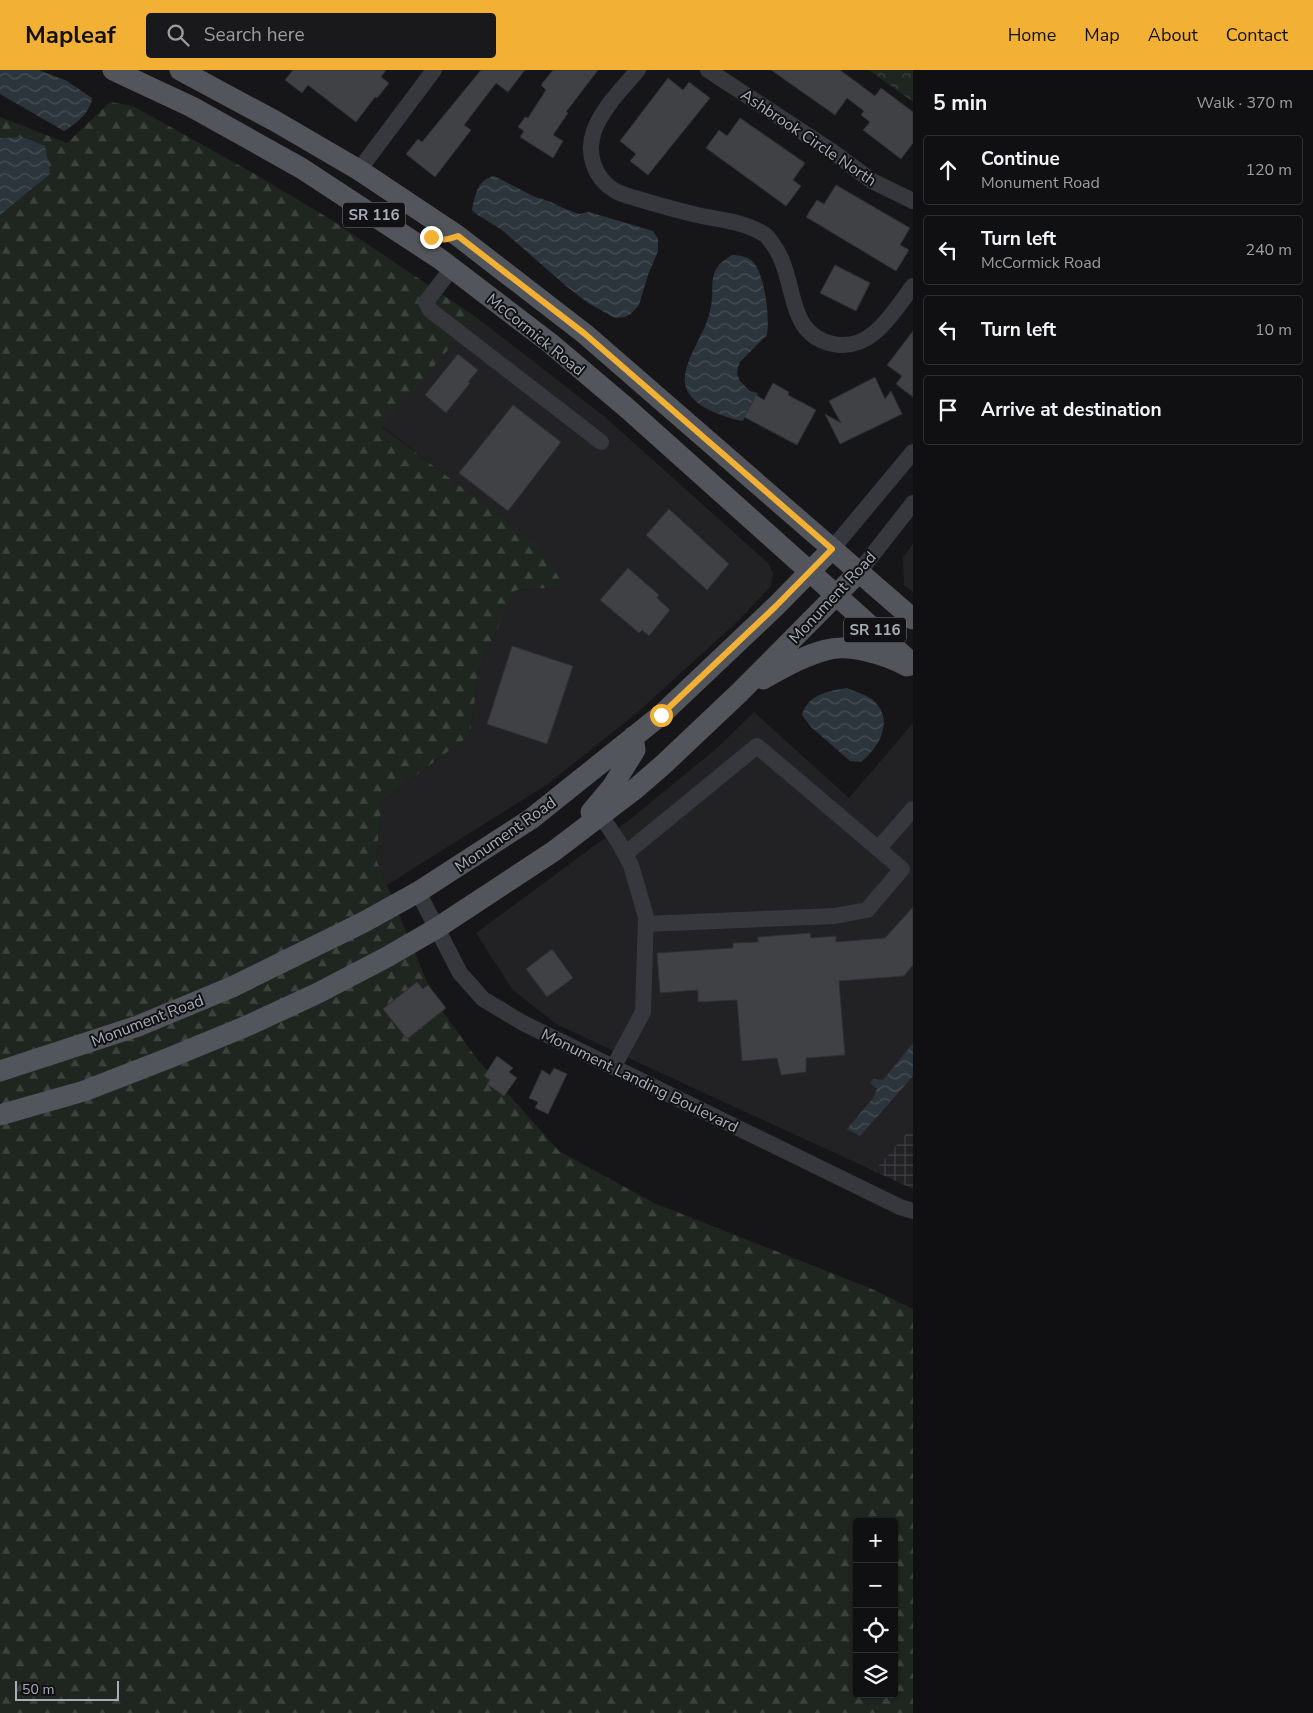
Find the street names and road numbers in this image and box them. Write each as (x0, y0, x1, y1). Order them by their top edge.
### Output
street label: Ashbrook Circle North (736, 84, 881, 192)
road number: SR 116 (343, 202, 405, 228)
street label: McCormick Road (482, 288, 589, 381)
street label: Monument Road (784, 547, 881, 649)
road number: SR 116 (844, 618, 906, 642)
street label: Monument Road (451, 792, 561, 878)
street label: Monument Road (88, 989, 207, 1053)
street label: Monument Landing Boulevard (537, 1023, 742, 1138)

